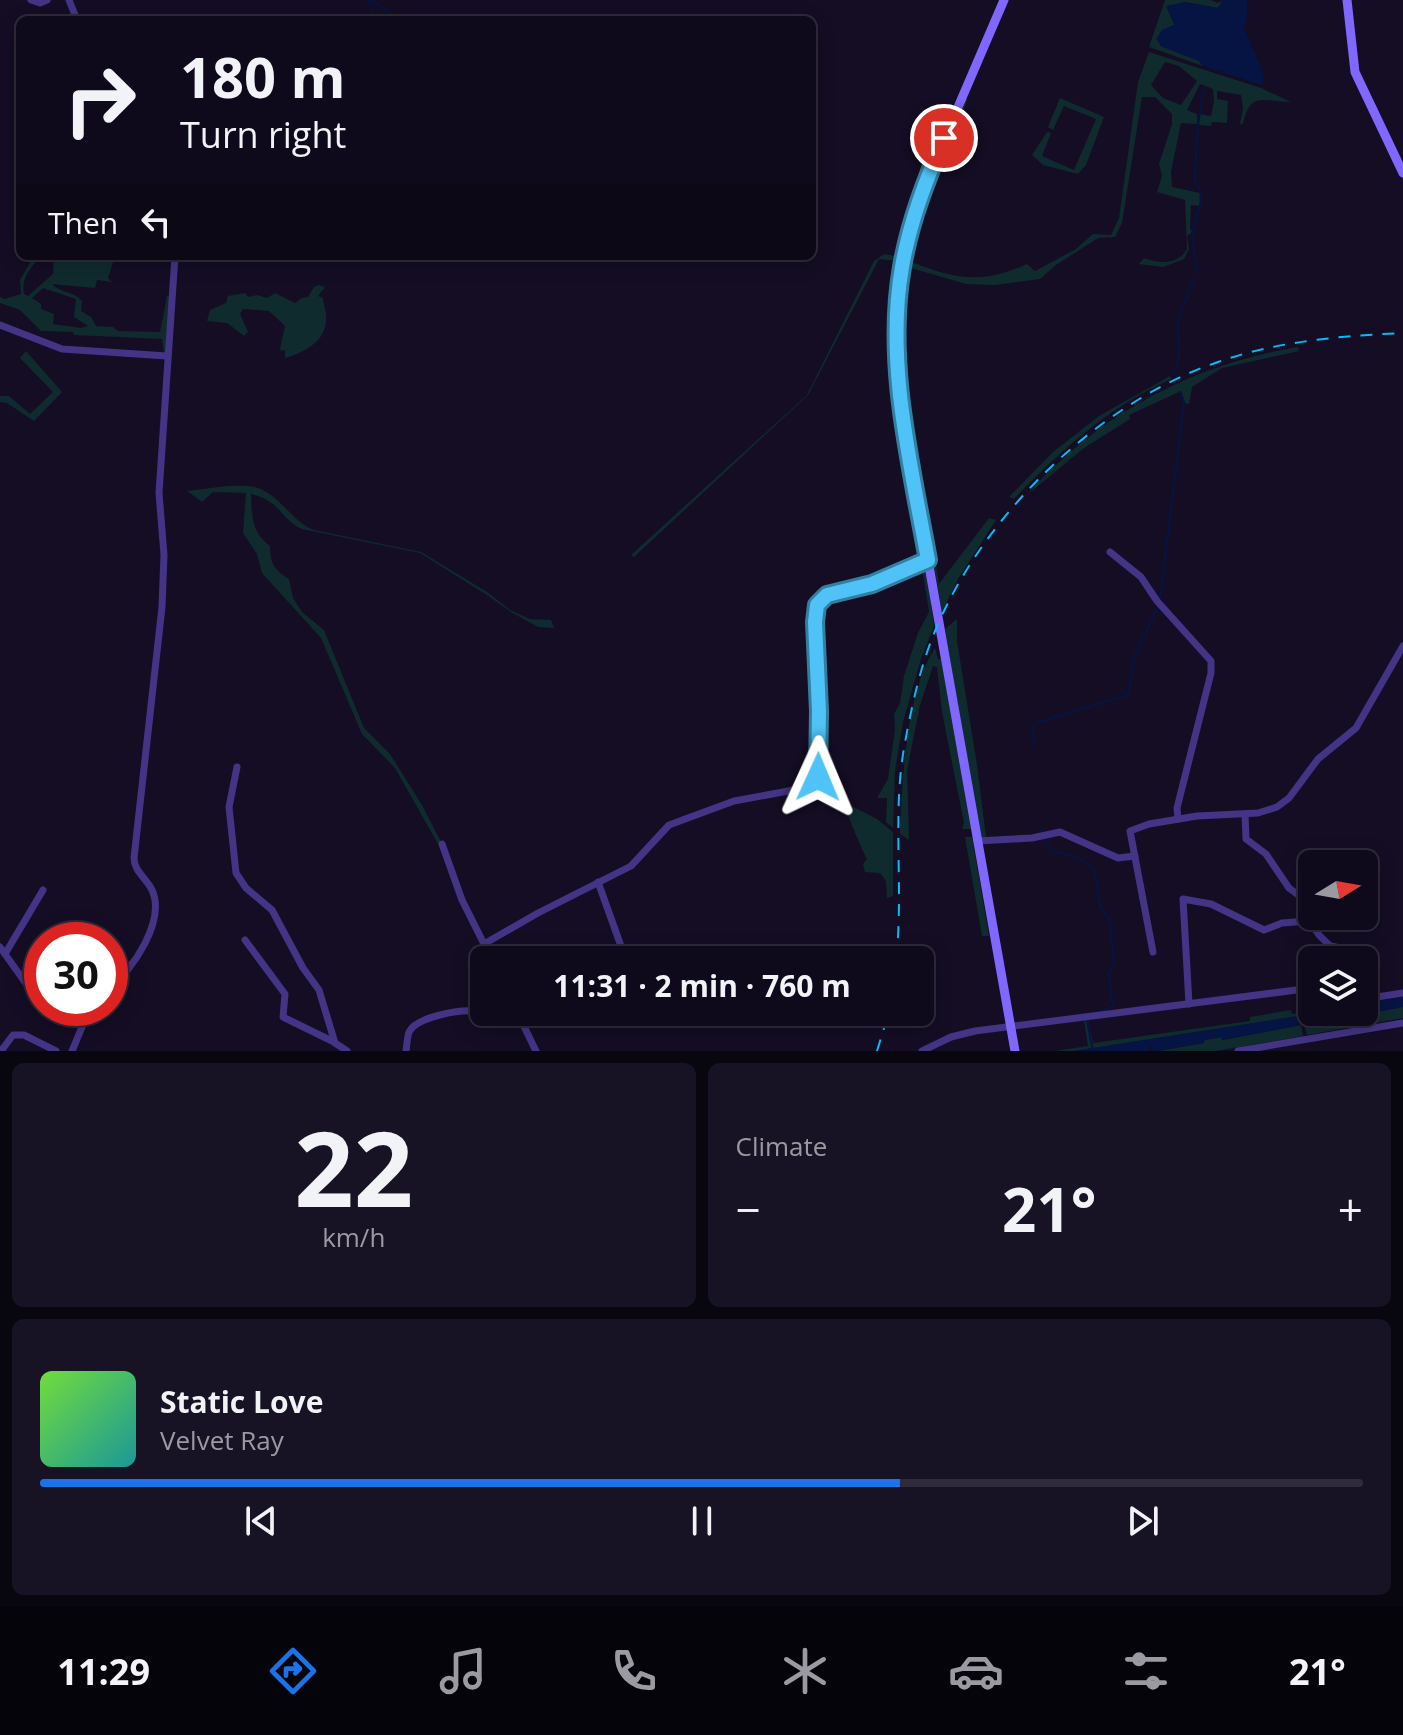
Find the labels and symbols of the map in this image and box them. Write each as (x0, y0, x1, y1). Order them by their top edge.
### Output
pin (910, 104, 978, 172)
position arrow (776, 735, 860, 819)
north arrow (1298, 850, 1378, 930)
speed limit sign: 30 (24, 922, 128, 1026)

